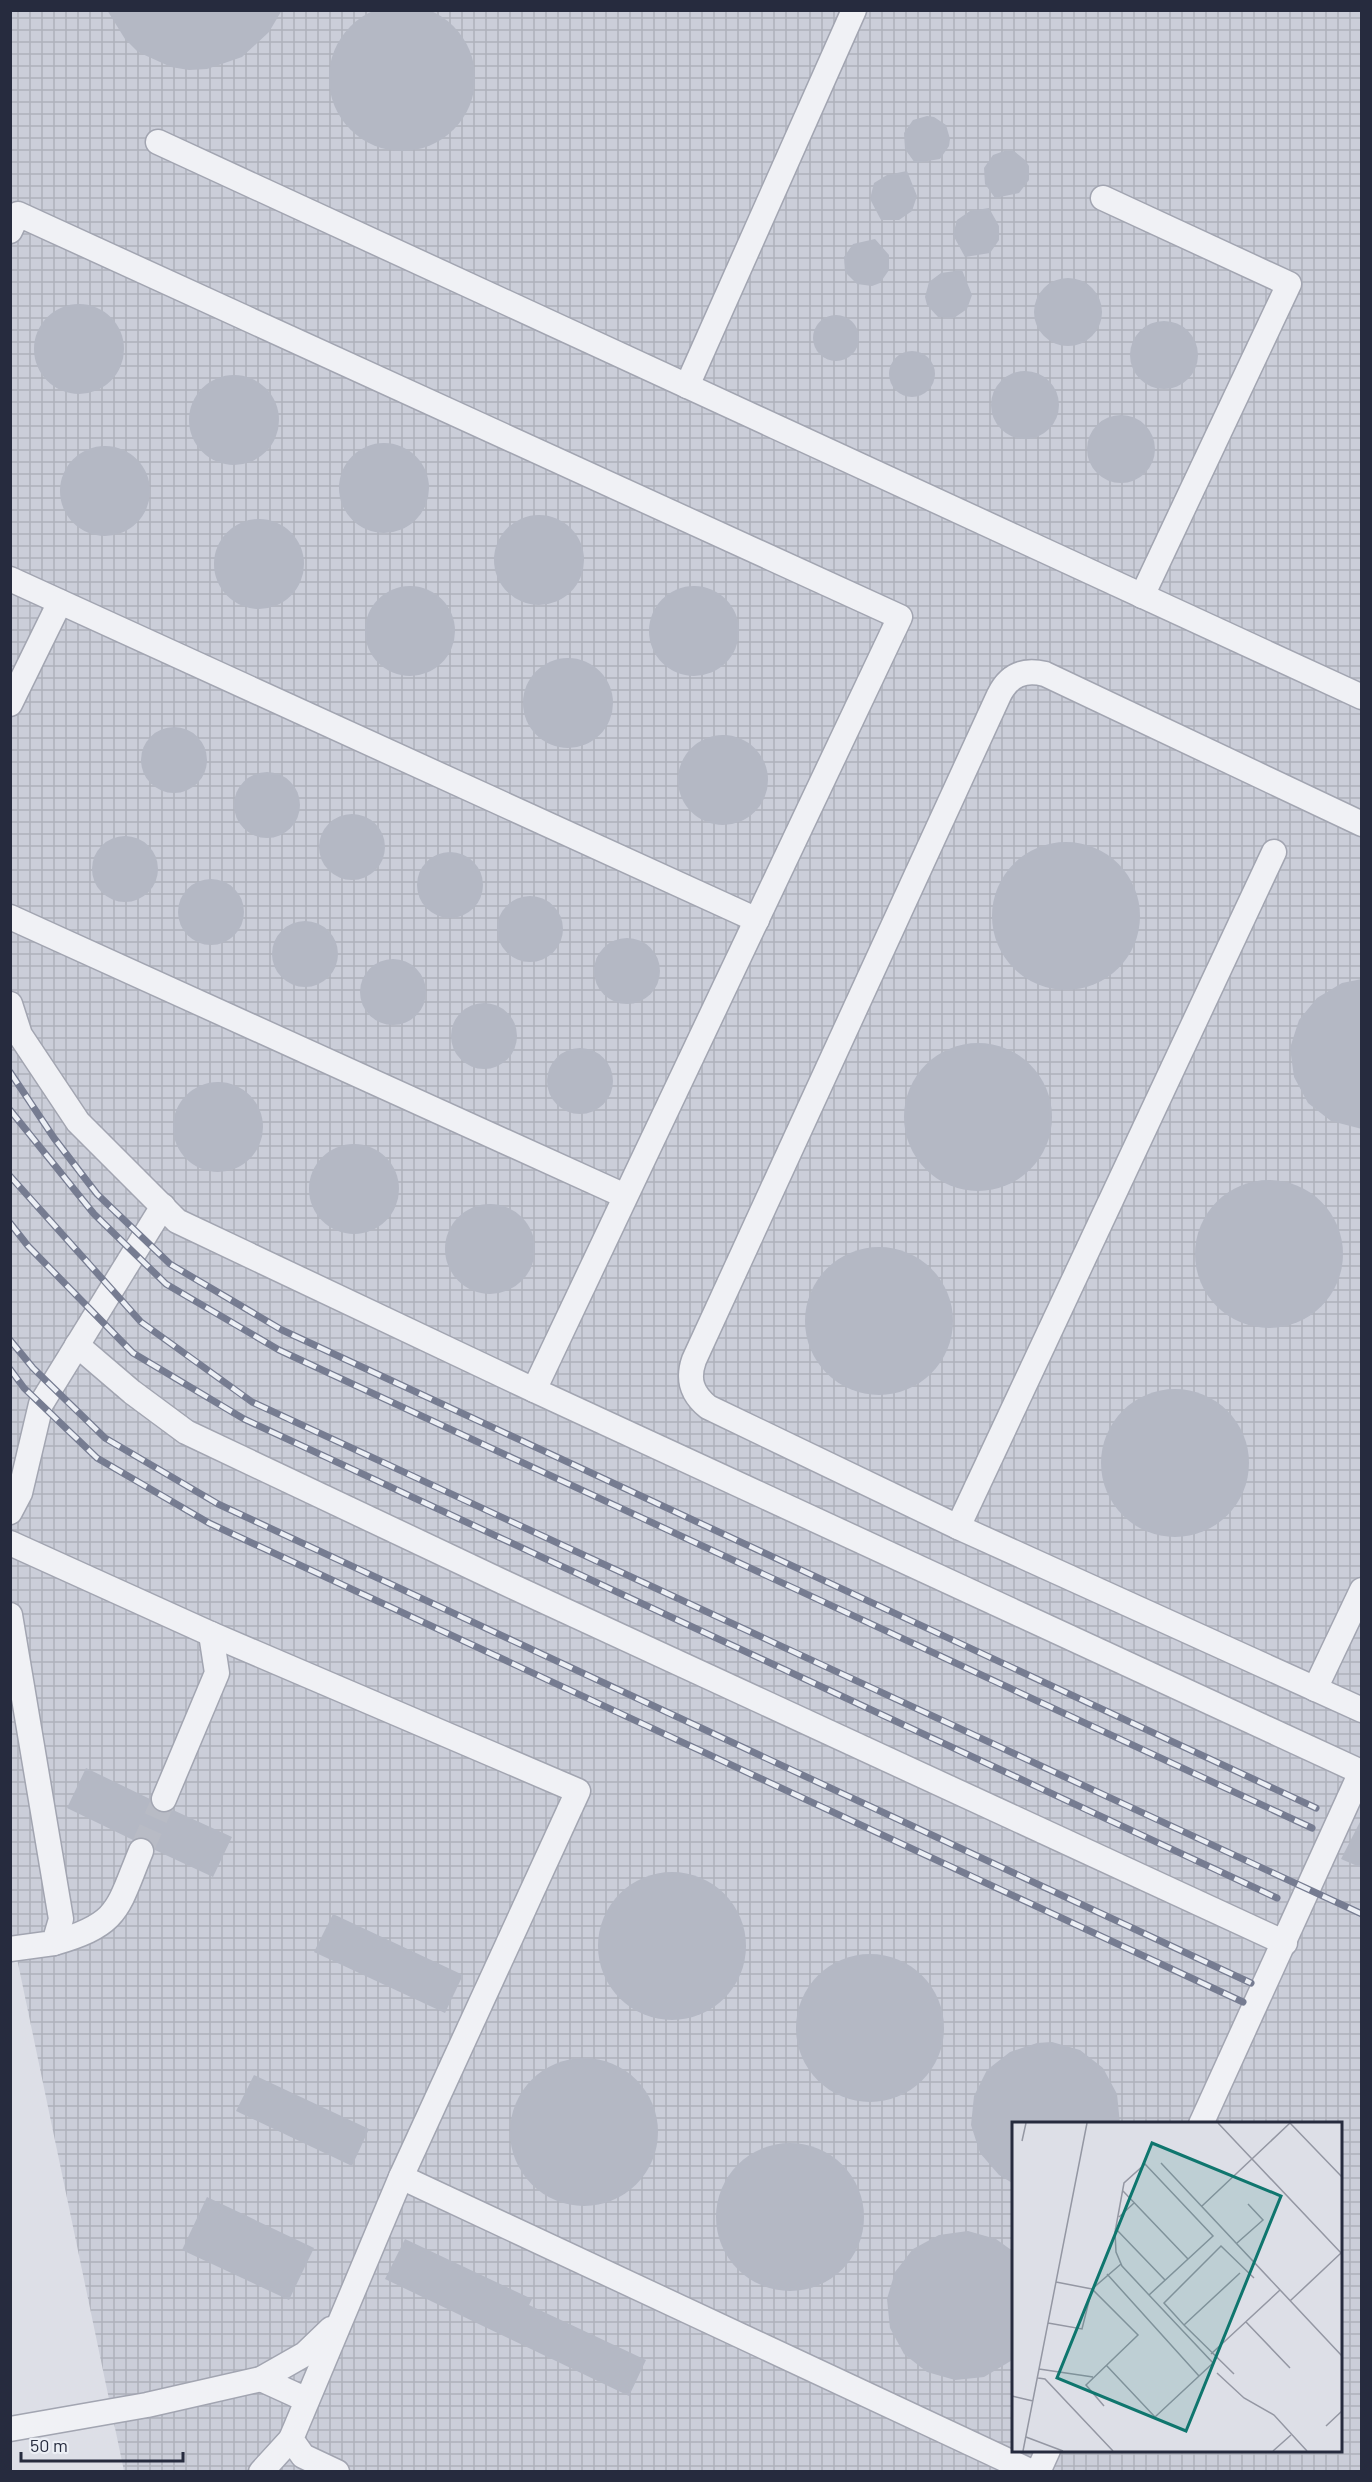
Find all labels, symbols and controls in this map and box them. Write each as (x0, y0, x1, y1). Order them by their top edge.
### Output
inset map (1012, 2122, 1342, 2452)
scale bar (21, 2425, 183, 2463)
text: 50 m (30, 2434, 68, 2456)

